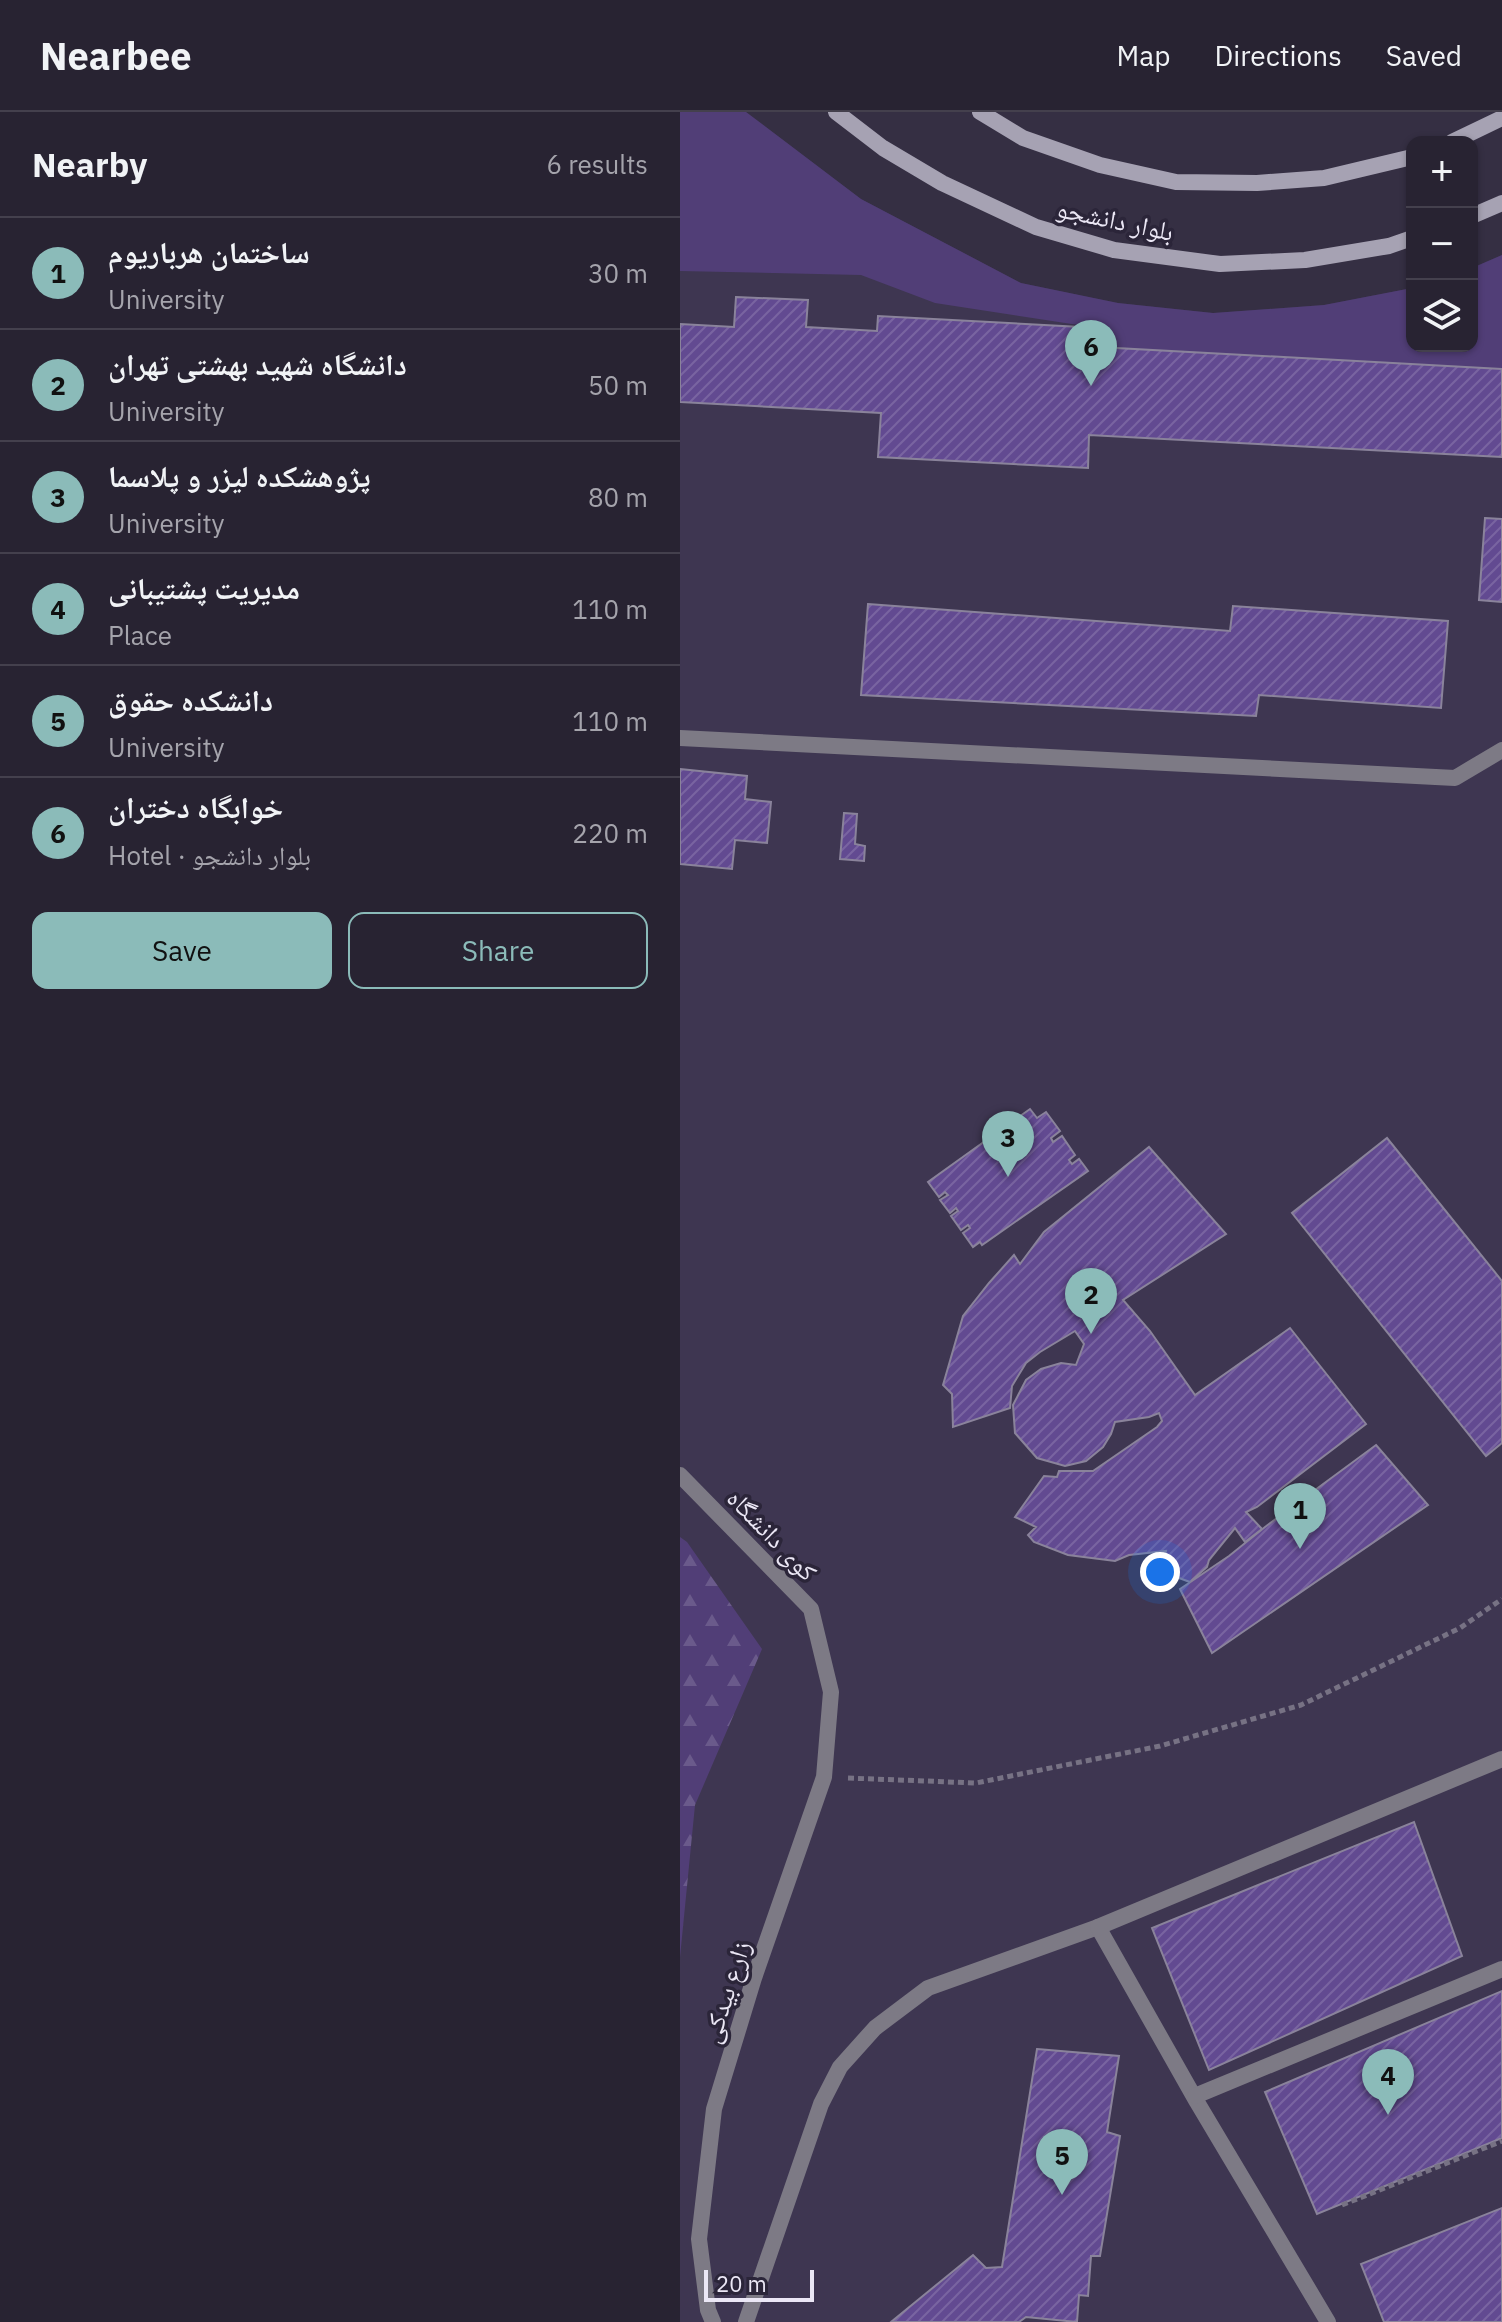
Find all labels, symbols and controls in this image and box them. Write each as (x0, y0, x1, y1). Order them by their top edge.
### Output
text: Nearbee (40, 31, 192, 80)
text: Map (1116, 37, 1170, 74)
text: Directions (1214, 37, 1342, 74)
text: Saved (1386, 37, 1462, 74)
map controls (1406, 136, 1478, 352)
button: + (1406, 136, 1478, 208)
text: Nearby (32, 142, 147, 186)
text: 6 results (546, 147, 648, 181)
street label: بلوار دانشجو (1054, 190, 1177, 248)
button: − (1406, 208, 1478, 280)
text: ساختمان هرباریوم (108, 232, 310, 271)
text: 1 (50, 256, 66, 290)
text: 30 m (588, 256, 648, 290)
button: layers (1406, 280, 1478, 352)
text: University (108, 282, 225, 316)
pin: 6 (1065, 320, 1117, 386)
text: دانشگاه شهید بهشتی تهران (108, 344, 407, 383)
text: 2 (50, 368, 66, 402)
text: 50 m (588, 368, 648, 402)
text: University (108, 394, 225, 428)
text: پژوهشکده لیزر و پلاسما (108, 456, 371, 495)
text: 3 (50, 480, 66, 514)
text: 80 m (588, 480, 648, 514)
text: University (108, 506, 225, 540)
text: مدیریت پشتیبانی (108, 568, 300, 607)
text: 4 (50, 592, 66, 626)
text: 110 m (572, 592, 648, 626)
text: Place (108, 618, 172, 652)
text: دانشکده حقوق (108, 680, 273, 719)
text: 5 (50, 704, 66, 738)
text: 110 m (572, 704, 648, 738)
text: University (108, 730, 225, 764)
text: خوابگاه دختران (108, 787, 283, 826)
text: 6 (50, 816, 66, 850)
text: 220 m (572, 816, 648, 850)
text: Hotel · بلوار دانشجو (108, 838, 311, 872)
button: Save (32, 912, 332, 989)
button: Share (348, 912, 648, 989)
pin: 3 (982, 1111, 1034, 1177)
pin: 2 (1065, 1268, 1117, 1334)
street label: کوی دانشگاه (720, 1481, 825, 1588)
pin: 1 (1274, 1483, 1326, 1549)
your location (1140, 1552, 1180, 1592)
street label: زارع بیدکی (693, 1936, 758, 2047)
pin: 4 (1362, 2049, 1414, 2115)
pin: 5 (1036, 2129, 1088, 2195)
scale bar (704, 2266, 814, 2302)
text: 20 m (716, 2269, 767, 2298)

